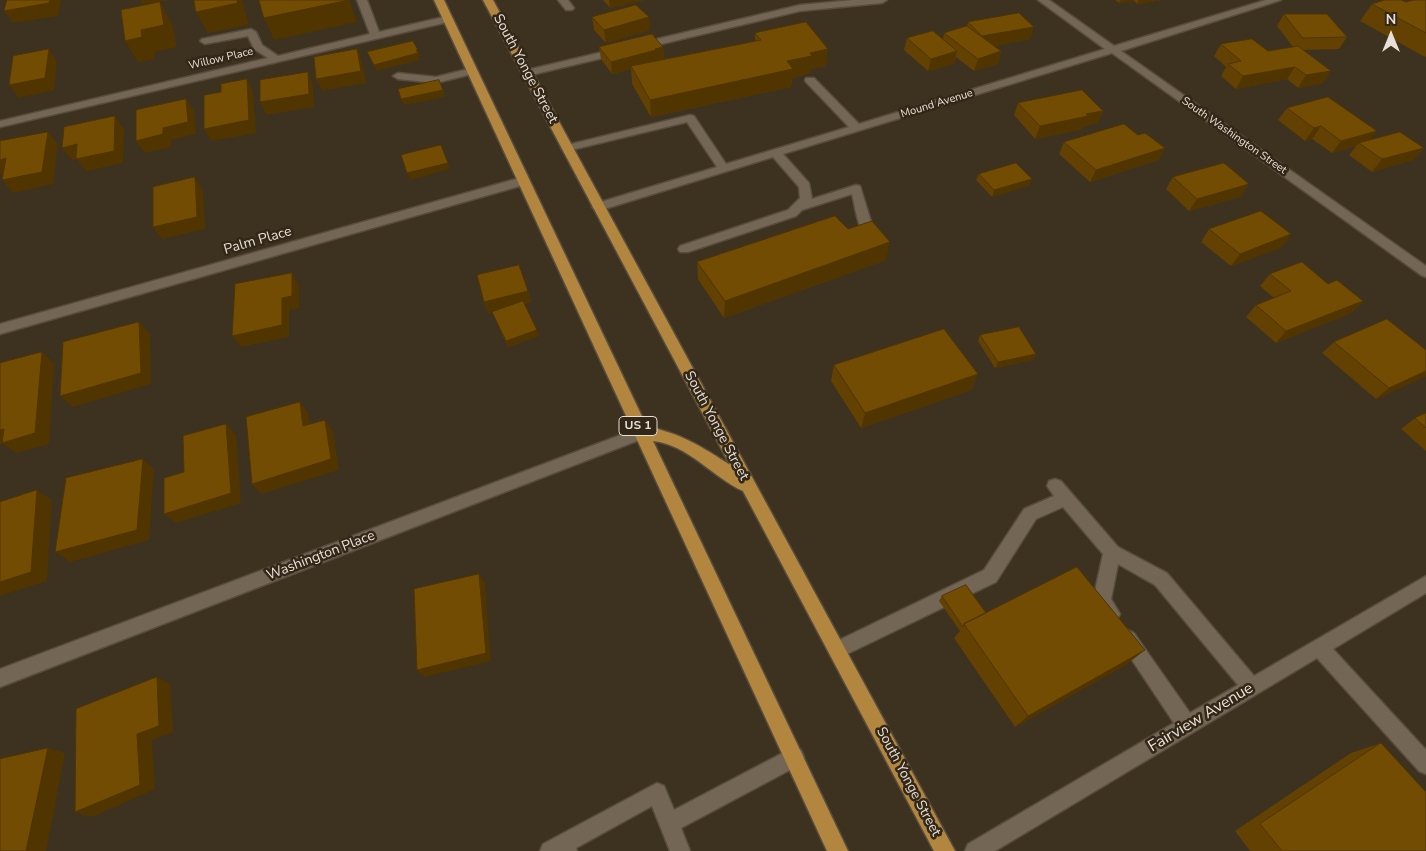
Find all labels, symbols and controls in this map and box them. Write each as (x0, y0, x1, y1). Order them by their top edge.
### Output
north arrow (1366, 10, 1416, 60)
text: N (1386, 10, 1396, 29)
street label: South Yonge Street (489, 12, 561, 126)
street label: Willow Place (187, 45, 255, 73)
street label: Mound Avenue (899, 87, 975, 121)
street label: South Washington Street (1179, 95, 1289, 177)
street label: Palm Place (222, 223, 294, 259)
street label: South Yonge Street (680, 369, 752, 483)
road number: US 1 (619, 416, 657, 436)
street label: Washington Place (265, 528, 377, 584)
street label: Fairview Avenue (1145, 679, 1257, 757)
street label: South Yonge Street (872, 725, 944, 839)

